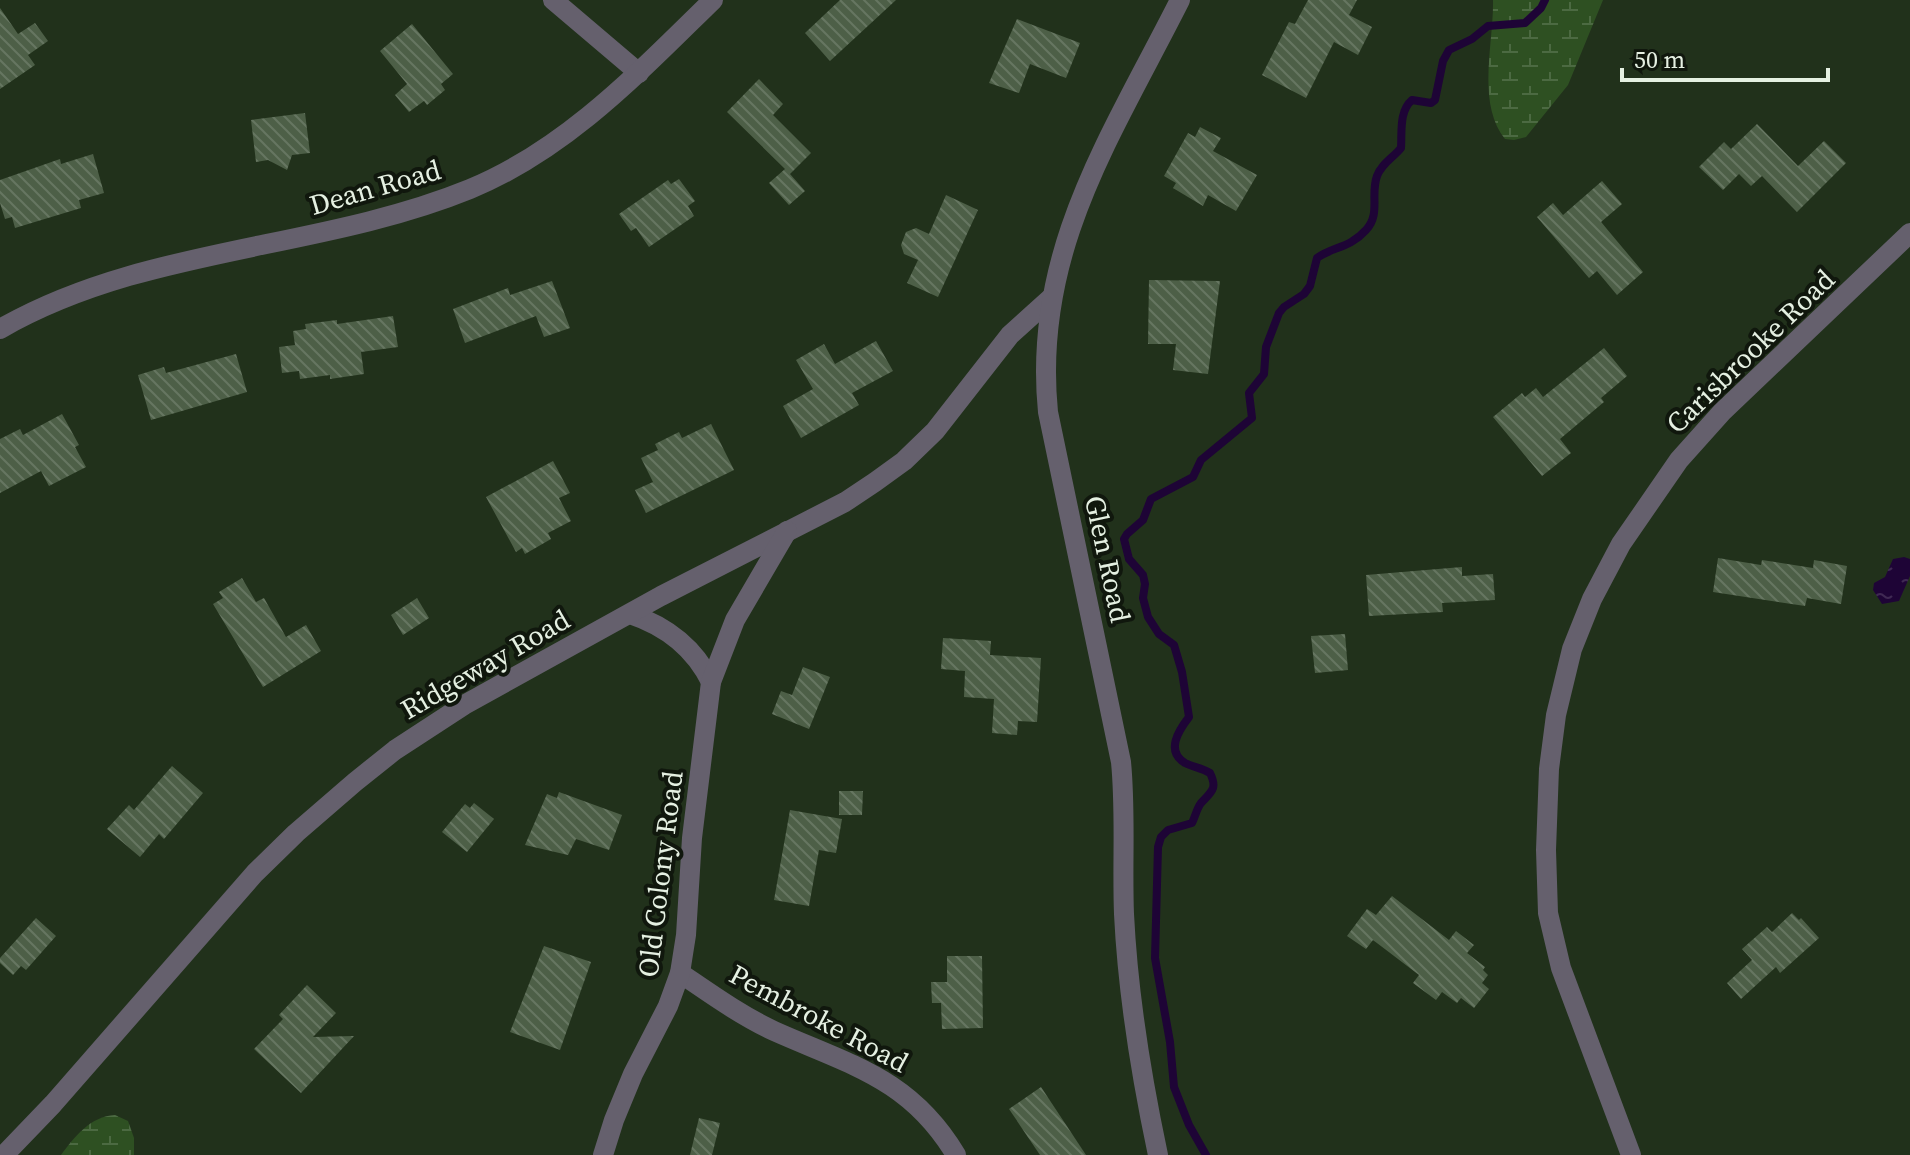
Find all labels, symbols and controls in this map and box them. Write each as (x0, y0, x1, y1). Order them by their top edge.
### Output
scale bar (1622, 32, 1828, 82)
text: 50 m (1634, 43, 1685, 76)
street label: Dean Road (305, 150, 445, 224)
street label: Carisbrooke Road (1657, 260, 1843, 441)
street label: Glen Road (1076, 492, 1140, 626)
street label: Ridgeway Road (393, 600, 577, 728)
street label: Old Colony Road (629, 769, 692, 979)
street label: Pembroke Road (723, 955, 915, 1081)

